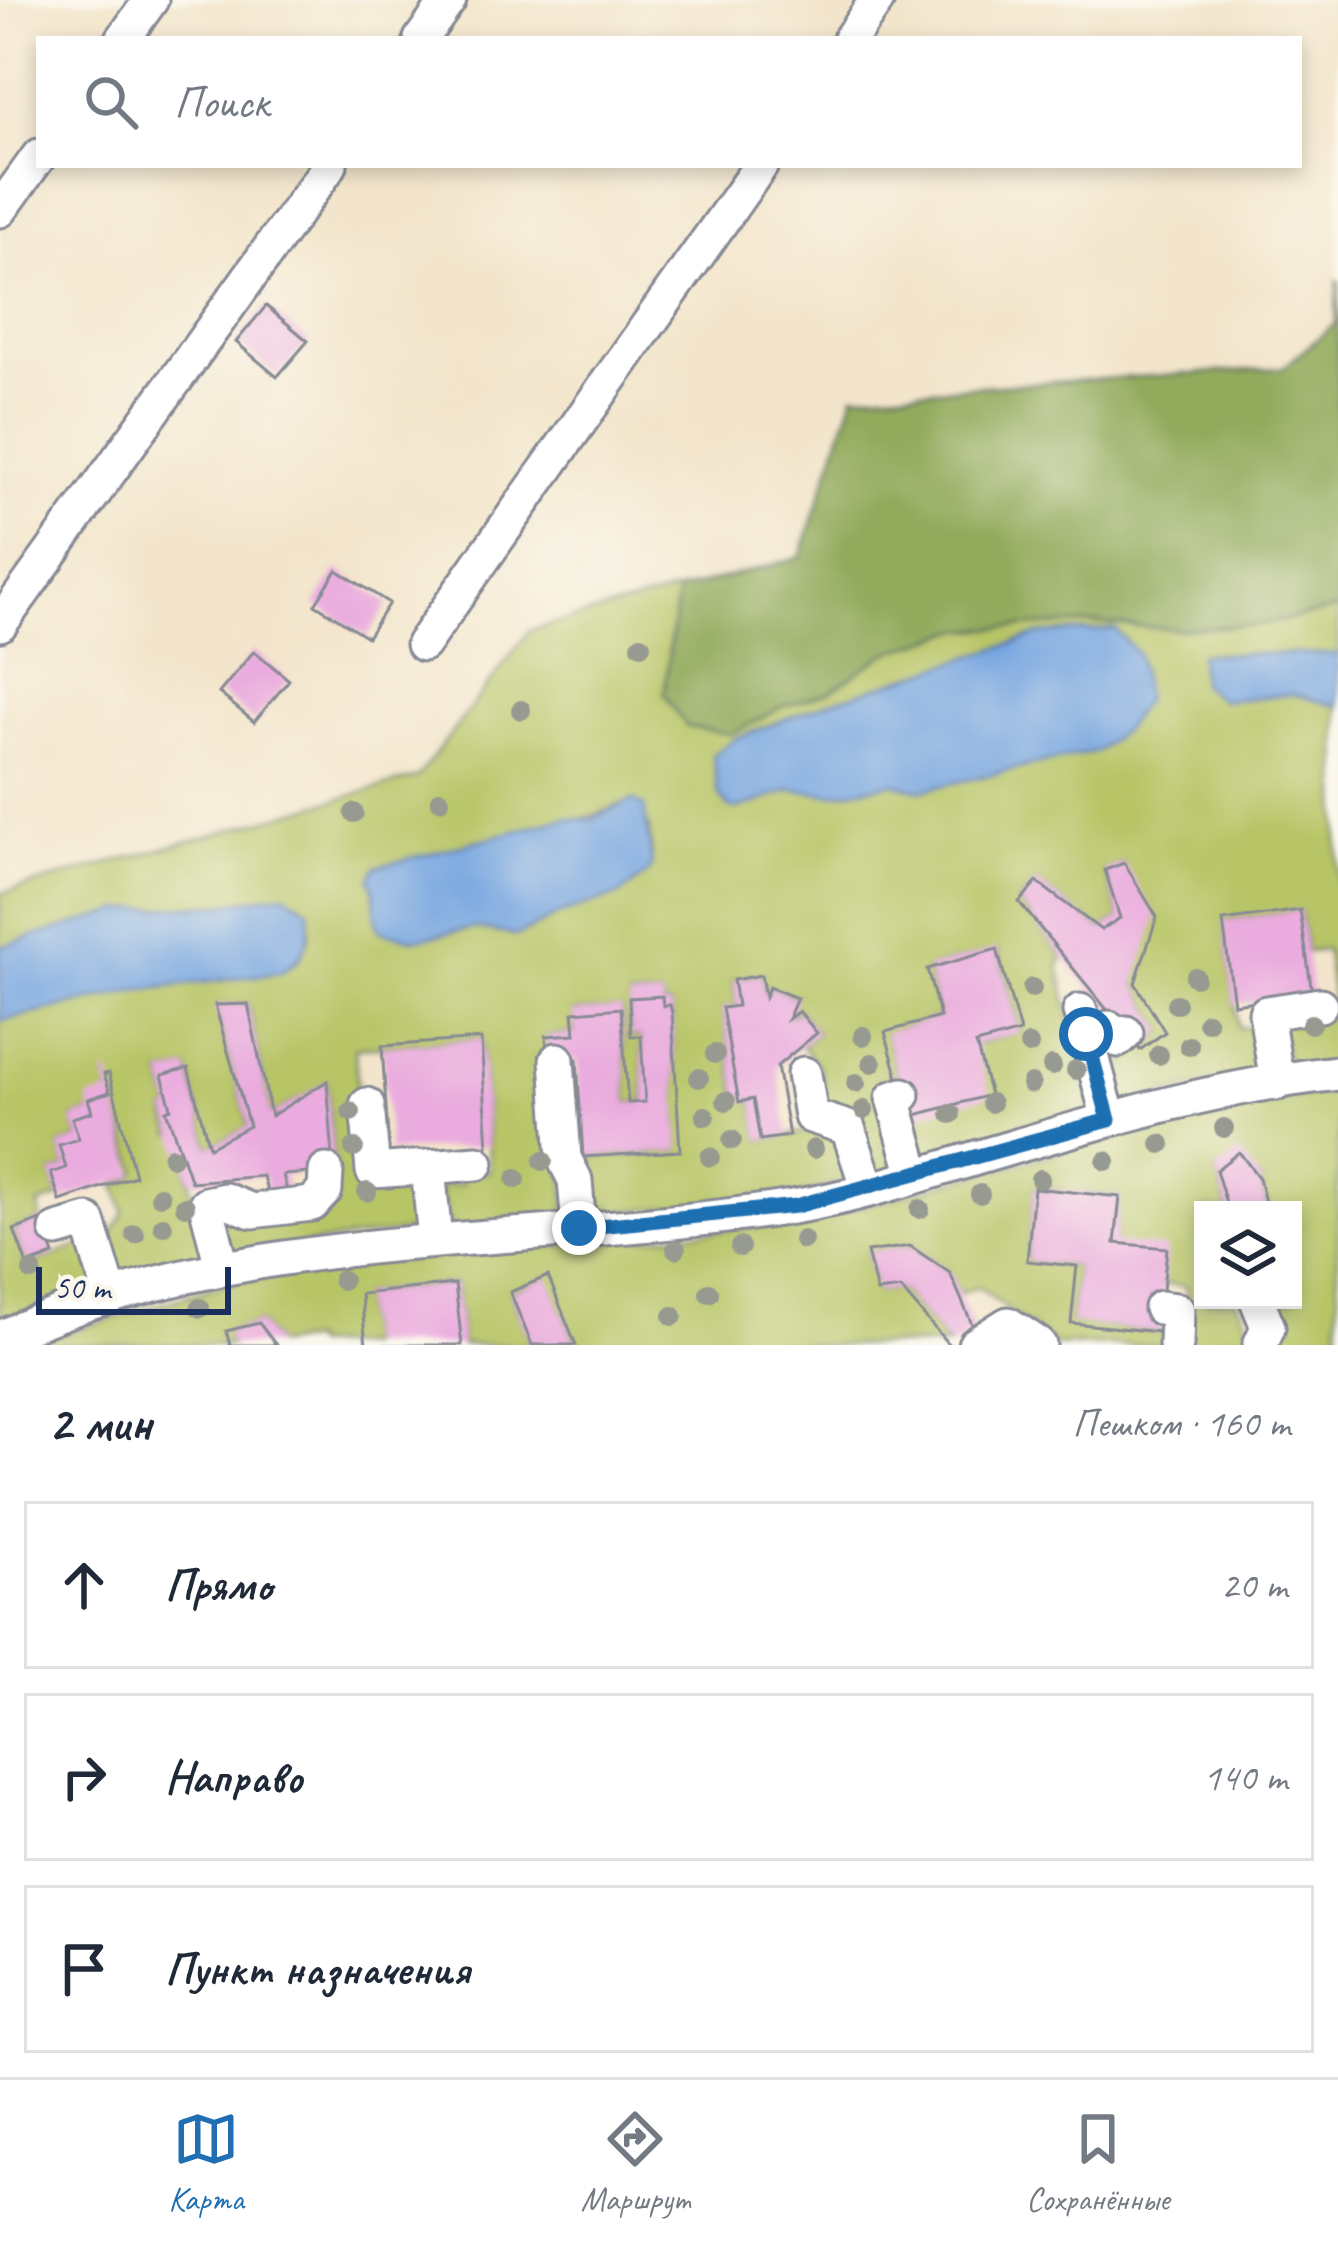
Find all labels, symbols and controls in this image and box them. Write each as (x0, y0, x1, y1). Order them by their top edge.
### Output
search box (36, 36, 1302, 168)
icon: search (78, 69, 144, 135)
text: Поиск (174, 74, 269, 131)
route start (1059, 1007, 1113, 1061)
route end (552, 1201, 606, 1255)
map controls (1194, 1201, 1302, 1309)
button: layers (1194, 1201, 1302, 1309)
scale bar (36, 1261, 231, 1314)
text: 50 m (54, 1267, 110, 1309)
text: 2 мин (48, 1391, 152, 1455)
text: Пешком · 160 m (1072, 1399, 1290, 1448)
icon: ahead (51, 1552, 117, 1618)
text: Прямо (165, 1557, 272, 1614)
text: 20 m (1221, 1561, 1287, 1610)
icon: right (51, 1744, 117, 1810)
text: Направо (165, 1749, 303, 1806)
text: 140 m (1203, 1753, 1287, 1802)
icon: arrive (51, 1936, 117, 2002)
text: Пункт назначения (165, 1941, 470, 1998)
tab: Карта (168, 2106, 244, 2220)
tab: Маршрут (581, 2106, 690, 2220)
tab: Сохранённые (1026, 2106, 1170, 2220)

